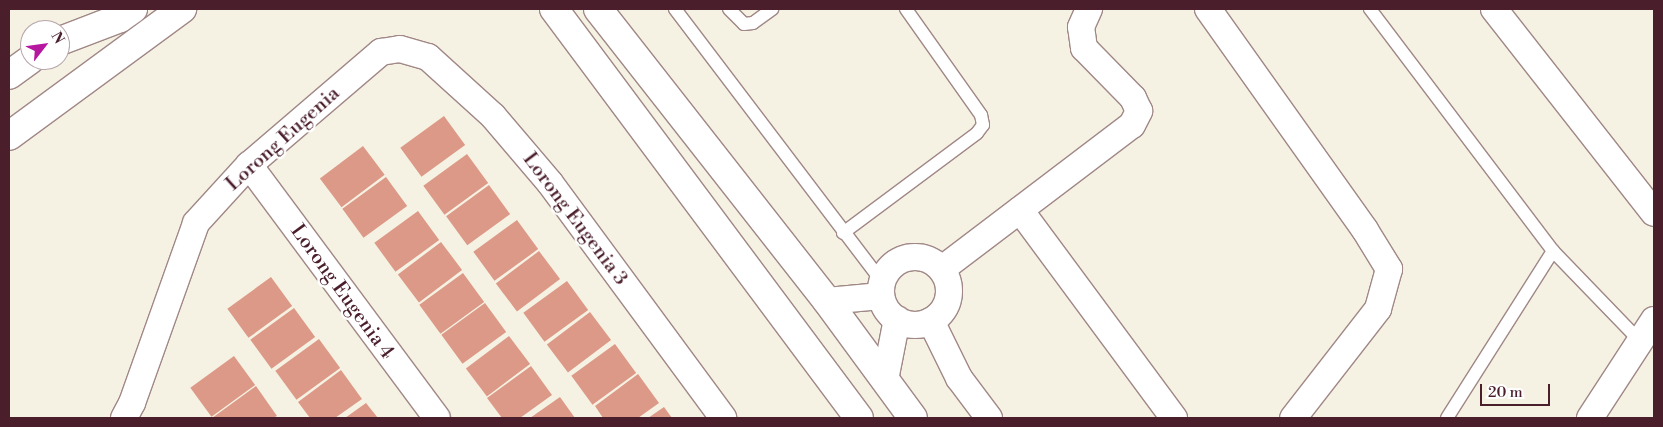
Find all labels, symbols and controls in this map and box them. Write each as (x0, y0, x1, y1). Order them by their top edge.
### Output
north arrow (20, 20, 70, 70)
text: N (47, 29, 68, 47)
street label: Lorong Eugenia (221, 82, 345, 196)
street label: Lorong Eugenia 3 (517, 148, 633, 290)
street label: Lorong Eugenia 4 (285, 220, 399, 364)
scale bar (1483, 374, 1553, 406)
text: 20 m (1488, 383, 1523, 402)

